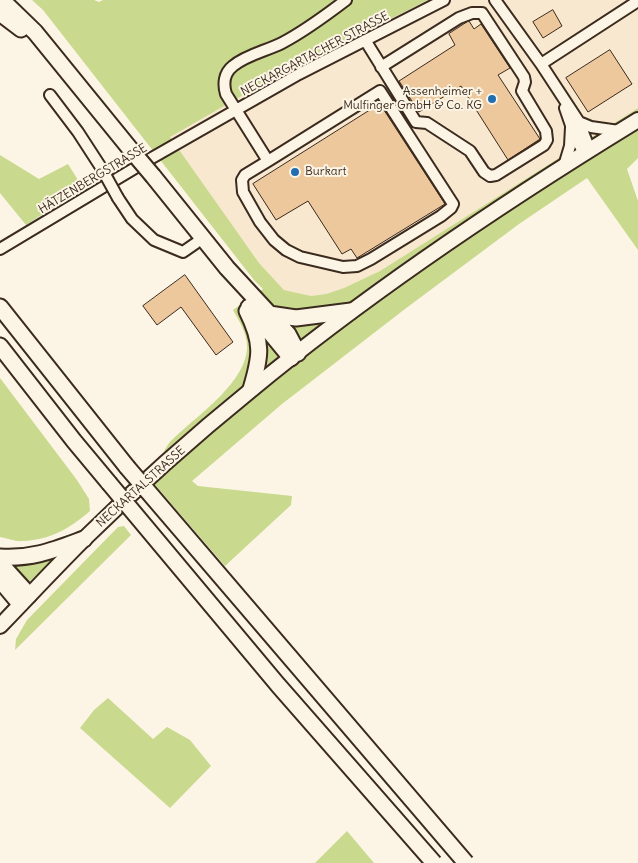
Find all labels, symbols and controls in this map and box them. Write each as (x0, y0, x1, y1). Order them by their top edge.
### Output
street label: NECKARGARTACHER STRASSE (239, 9, 391, 99)
place label: Assenheimer + Mulfinger GmbH & Co. KG (343, 85, 482, 113)
marker: Assenheimer + Mulfinger GmbH & Co. KG (486, 93, 498, 105)
street label: HÄTZENBERGSTRASSE (36, 141, 150, 217)
place label: Burkart (305, 165, 347, 179)
marker: Burkart (289, 166, 301, 178)
street label: NECKARTALSTRASSE (94, 443, 188, 531)

